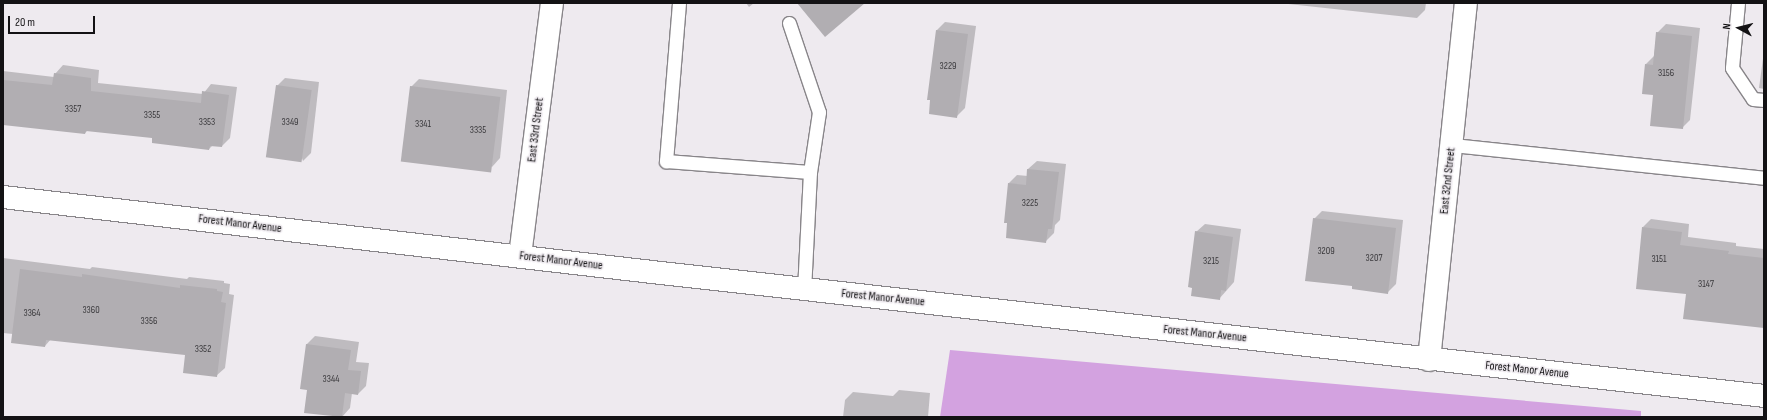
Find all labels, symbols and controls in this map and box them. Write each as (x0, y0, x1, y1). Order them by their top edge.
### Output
scale bar (10, 8, 97, 34)
north arrow (1719, 8, 1759, 48)
text: 20 m (15, 15, 35, 30)
text: N (1720, 23, 1733, 30)
house number: 3229 (940, 61, 956, 73)
house number: 3156 (1658, 68, 1674, 80)
street label: East 33rd Street (525, 97, 547, 163)
house number: 3357 (65, 104, 81, 116)
house number: 3355 (144, 110, 160, 122)
house number: 3353 (199, 117, 215, 129)
house number: 3349 (281, 117, 299, 129)
house number: 3341 (415, 119, 431, 131)
house number: 3335 (470, 125, 486, 137)
street label: East 32nd Street (1437, 147, 1459, 215)
house number: 3225 (1022, 198, 1038, 210)
street label: Forest Manor Avenue (198, 212, 282, 236)
house number: 3209 (1317, 246, 1335, 258)
street label: Forest Manor Avenue (519, 249, 603, 273)
house number: 3207 (1366, 253, 1382, 265)
house number: 3151 (1651, 254, 1667, 266)
house number: 3215 (1203, 256, 1219, 268)
house number: 3147 (1698, 279, 1714, 291)
street label: Forest Manor Avenue (841, 286, 925, 310)
house number: 3360 (82, 305, 100, 317)
house number: 3364 (23, 308, 41, 320)
house number: 3356 (141, 316, 157, 328)
street label: Forest Manor Avenue (1163, 322, 1247, 346)
house number: 3352 (195, 344, 211, 356)
street label: Forest Manor Avenue (1485, 358, 1569, 382)
house number: 3344 (323, 374, 339, 386)

